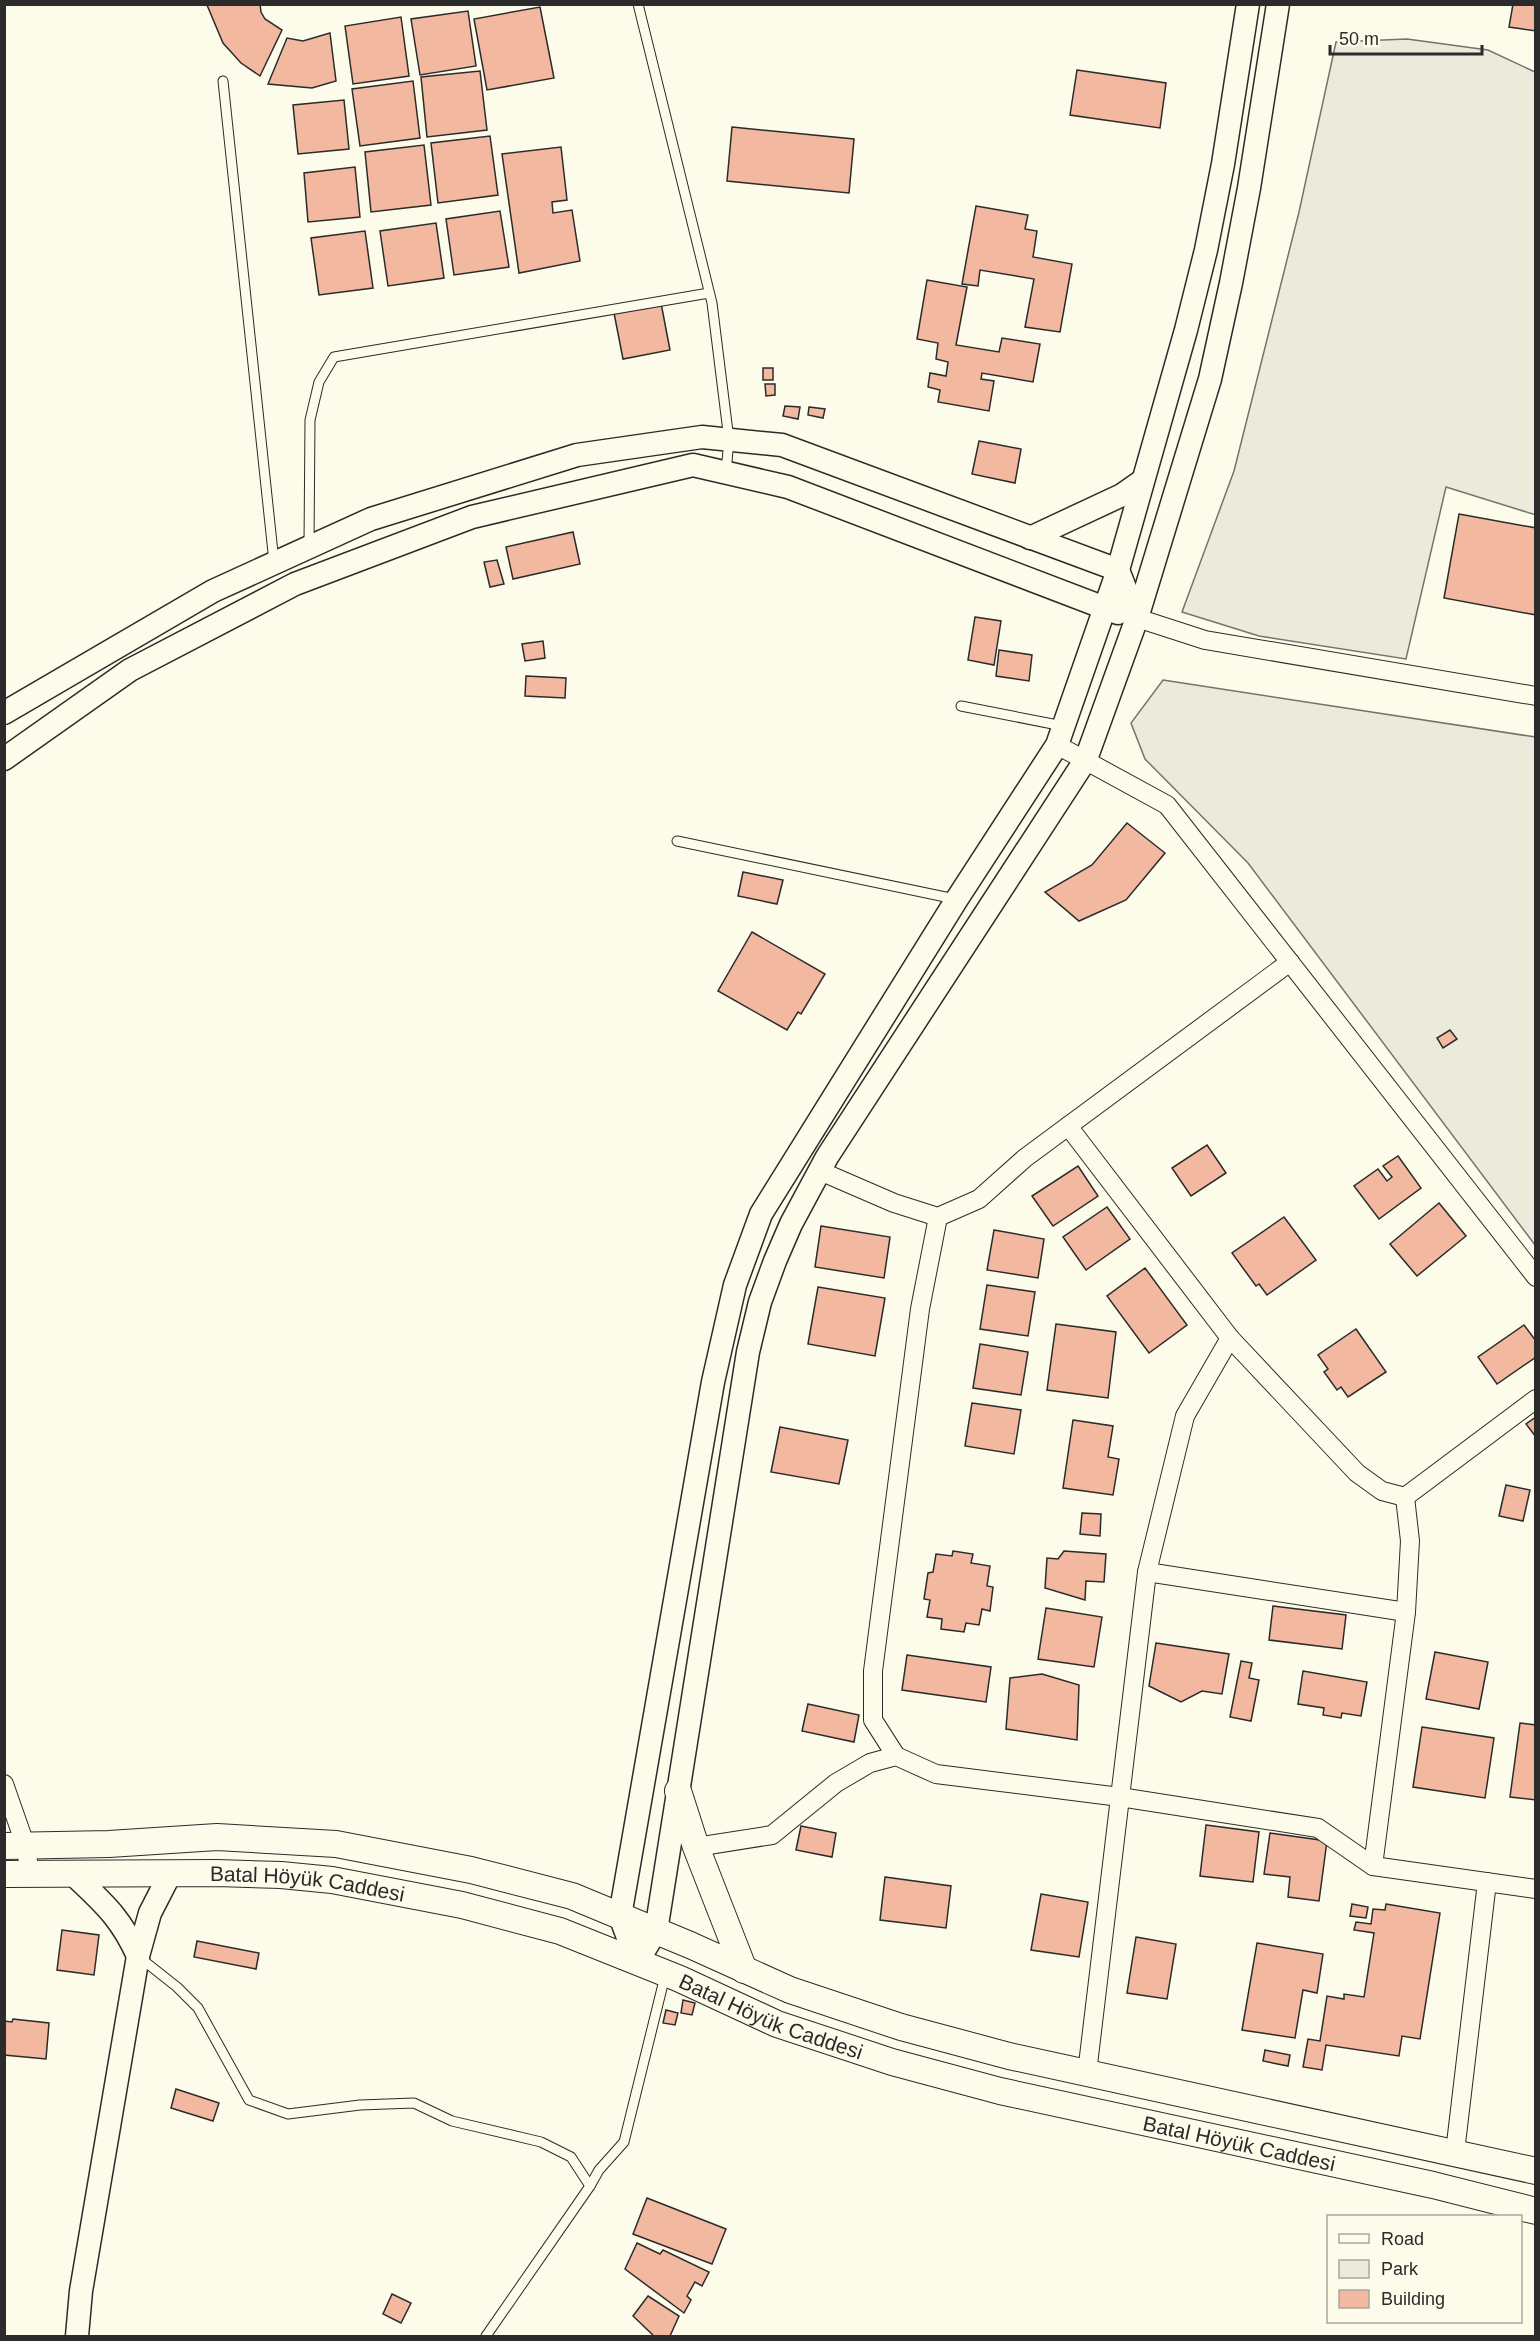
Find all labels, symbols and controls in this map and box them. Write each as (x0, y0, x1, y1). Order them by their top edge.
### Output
scale bar (1330, 18, 1482, 56)
text: 50 m (1339, 29, 1379, 49)
street label: Batal Höyük Caddesi (210, 1861, 407, 1905)
street label: Batal Höyük Caddesi (676, 1969, 866, 2063)
street label: Batal Höyük Caddesi (1141, 2111, 1338, 2175)
legend (1327, 2215, 1522, 2323)
text: Road (1381, 2229, 1424, 2249)
text: Park (1381, 2259, 1419, 2279)
text: Building (1381, 2289, 1445, 2309)

